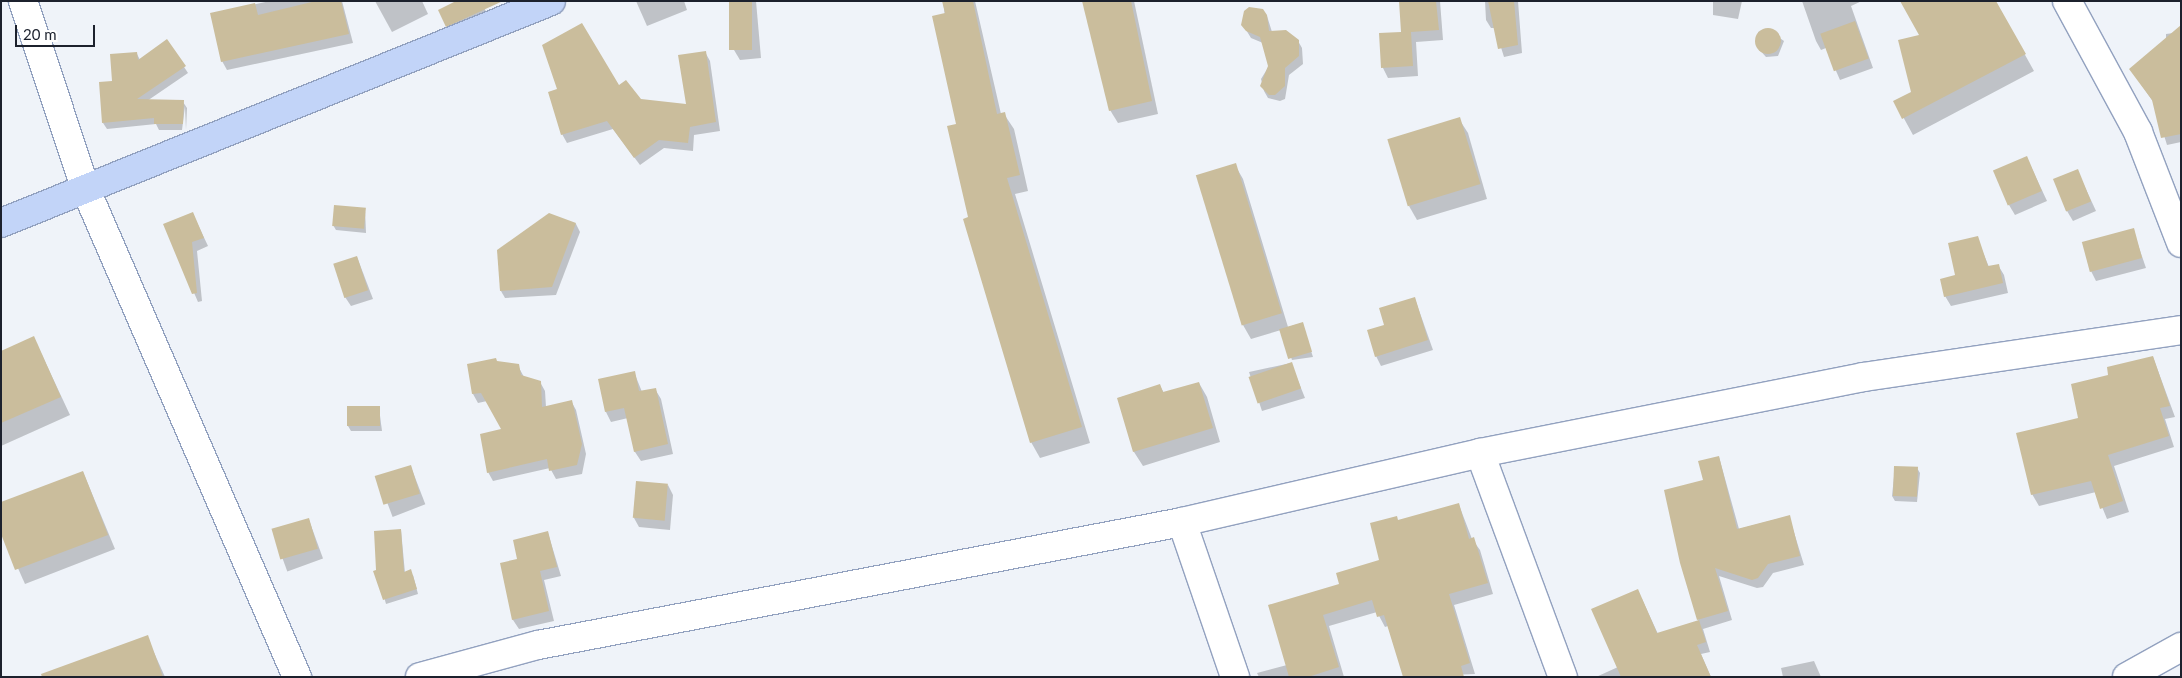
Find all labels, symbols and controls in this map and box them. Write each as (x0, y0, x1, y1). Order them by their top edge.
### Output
scale bar (18, 15, 98, 47)
text: 20 m (23, 25, 57, 43)

